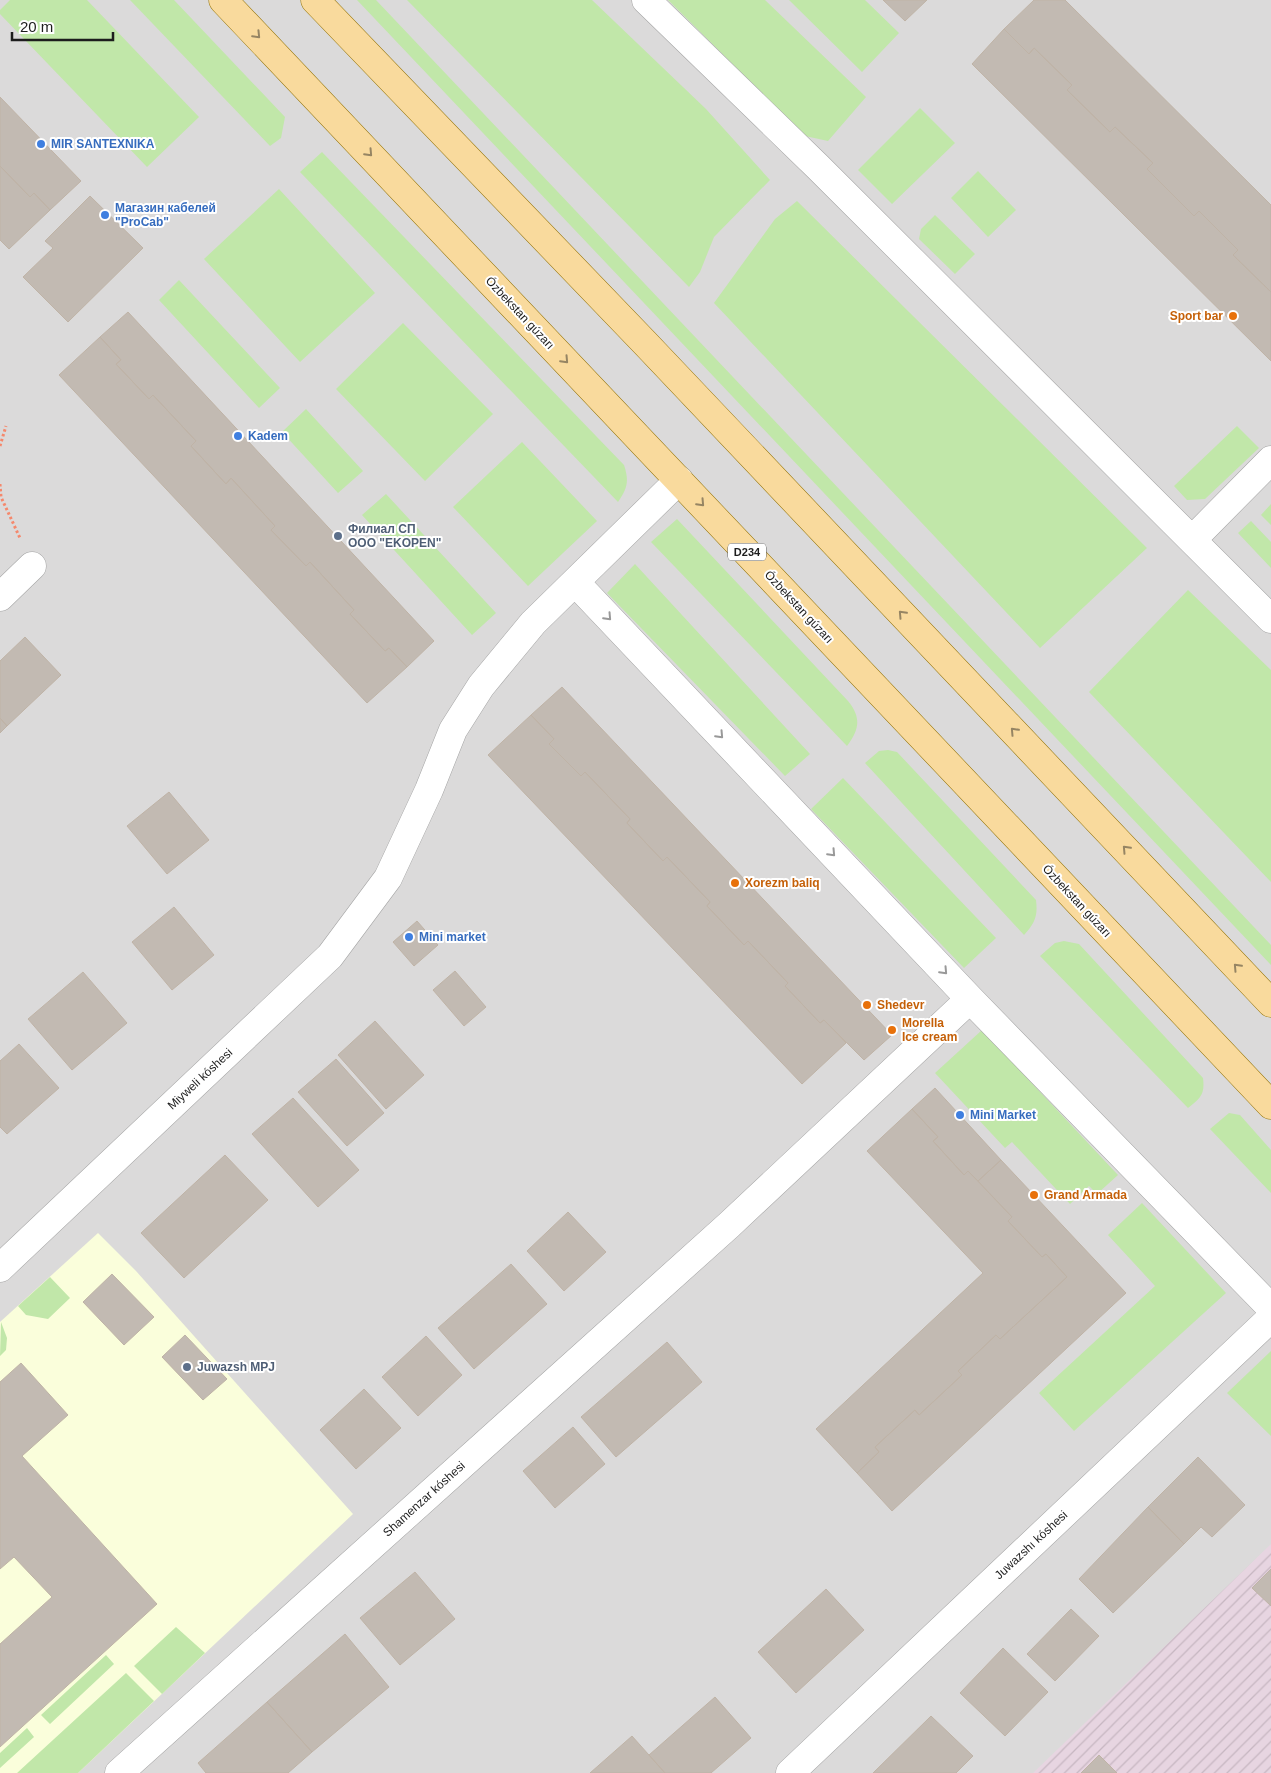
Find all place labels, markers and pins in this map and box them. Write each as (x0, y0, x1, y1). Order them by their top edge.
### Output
place label: MIR SANTEXNIKA (51, 137, 155, 151)
marker: MIR SANTEXNIKA (35, 138, 47, 150)
place label: Магазин кабелей "ProCab" (115, 201, 216, 229)
marker: Магазин кабелей "ProCab" (99, 209, 111, 221)
place label: Sport bar (1170, 309, 1223, 323)
marker: Sport bar (1227, 310, 1239, 322)
place label: Kadem (248, 429, 288, 443)
marker: Kadem (232, 430, 244, 442)
place label: Филиал СП OOO "EKOPEN" (348, 522, 441, 550)
marker: Филиал СП OOO "EKOPEN" (332, 530, 344, 542)
place label: Xorezm baliq (745, 876, 820, 890)
marker: Xorezm baliq (729, 877, 741, 889)
place label: Mini market (419, 930, 486, 944)
marker: Mini market (403, 931, 415, 943)
place label: Shedevr (877, 998, 925, 1012)
marker: Shedevr (861, 999, 873, 1011)
place label: Morella Ice cream (902, 1016, 957, 1044)
marker: Morella Ice cream (886, 1024, 898, 1036)
place label: Mini Market (970, 1108, 1036, 1122)
marker: Mini Market (954, 1109, 966, 1121)
place label: Grand Armada (1044, 1188, 1127, 1202)
marker: Grand Armada (1028, 1189, 1040, 1201)
place label: Juwazsh MPJ (197, 1360, 275, 1374)
marker: Juwazsh MPJ (181, 1361, 193, 1373)

